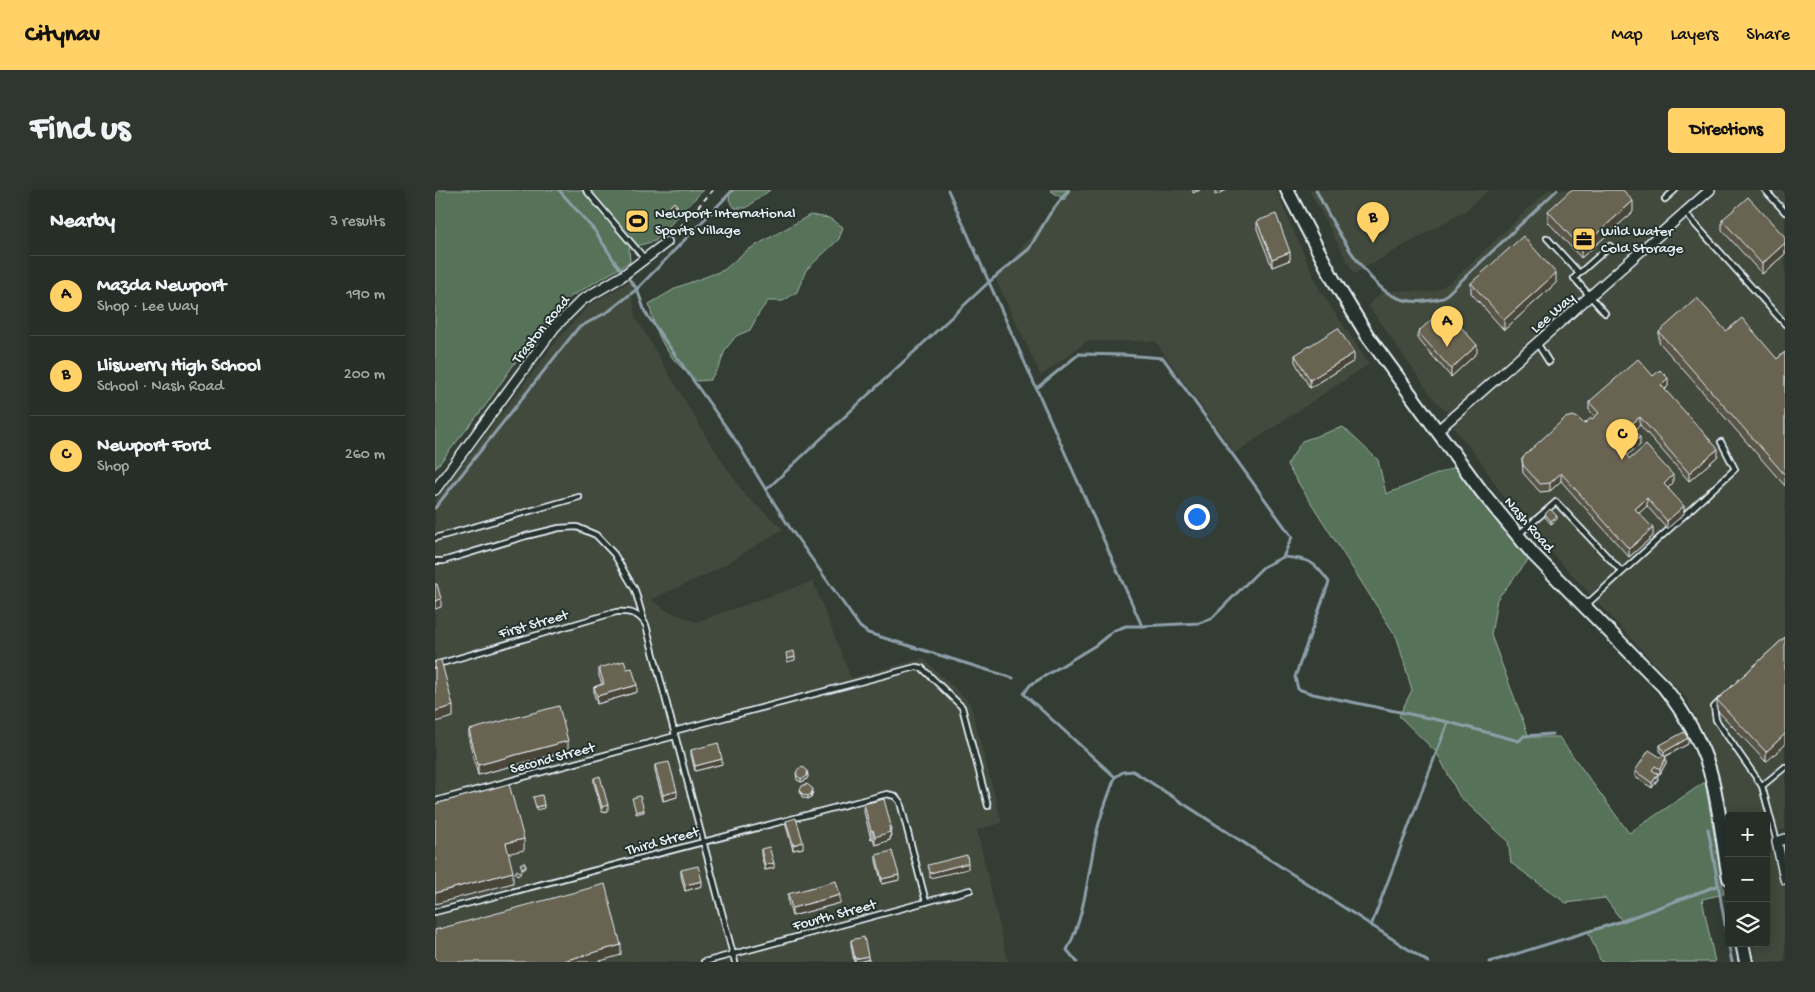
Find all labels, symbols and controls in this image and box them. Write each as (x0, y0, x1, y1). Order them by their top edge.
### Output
text: Citynav (25, 21, 100, 50)
text: Map (1611, 25, 1643, 46)
text: Layers (1671, 25, 1718, 46)
text: Share (1746, 25, 1790, 46)
button: Directions (1668, 108, 1785, 153)
text: Find us (30, 110, 130, 151)
pin: B (1357, 202, 1389, 243)
place label: Newport International Sports Village (655, 205, 796, 240)
sports icon: Newport International Sports Village (624, 208, 650, 234)
text: Nearby (50, 210, 115, 235)
text: 3 results (330, 213, 385, 232)
place label: Wild Water Cold Storage (1601, 223, 1684, 258)
office icon: Wild Water Cold Storage (1571, 226, 1597, 252)
text: Mazda Newport (97, 275, 226, 298)
text: A (61, 286, 71, 305)
text: 190 m (346, 286, 385, 305)
street label: Lee Way (1527, 289, 1580, 338)
street label: Traston Road (508, 292, 575, 369)
text: Shop · Lee Way (97, 298, 198, 317)
pin: A (1431, 306, 1463, 347)
text: Lliswerry High School (97, 355, 261, 378)
text: B (62, 366, 70, 385)
text: 200 m (344, 366, 385, 385)
text: School · Nash Road (97, 378, 224, 397)
pin: C (1606, 419, 1638, 460)
text: Newport Ford (97, 435, 210, 458)
text: C (62, 446, 70, 465)
text: 260 m (345, 446, 385, 465)
text: Shop (97, 458, 129, 477)
street label: Nash Road (1499, 494, 1558, 558)
your location (1184, 504, 1210, 530)
street label: First Street (496, 606, 572, 644)
street label: Second Street (508, 738, 599, 779)
map controls (1725, 812, 1770, 947)
button: + (1725, 812, 1770, 857)
street label: Third Street (623, 823, 703, 861)
button: − (1725, 857, 1770, 902)
street label: Fourth Street (790, 896, 880, 936)
button: layers (1725, 902, 1770, 947)

